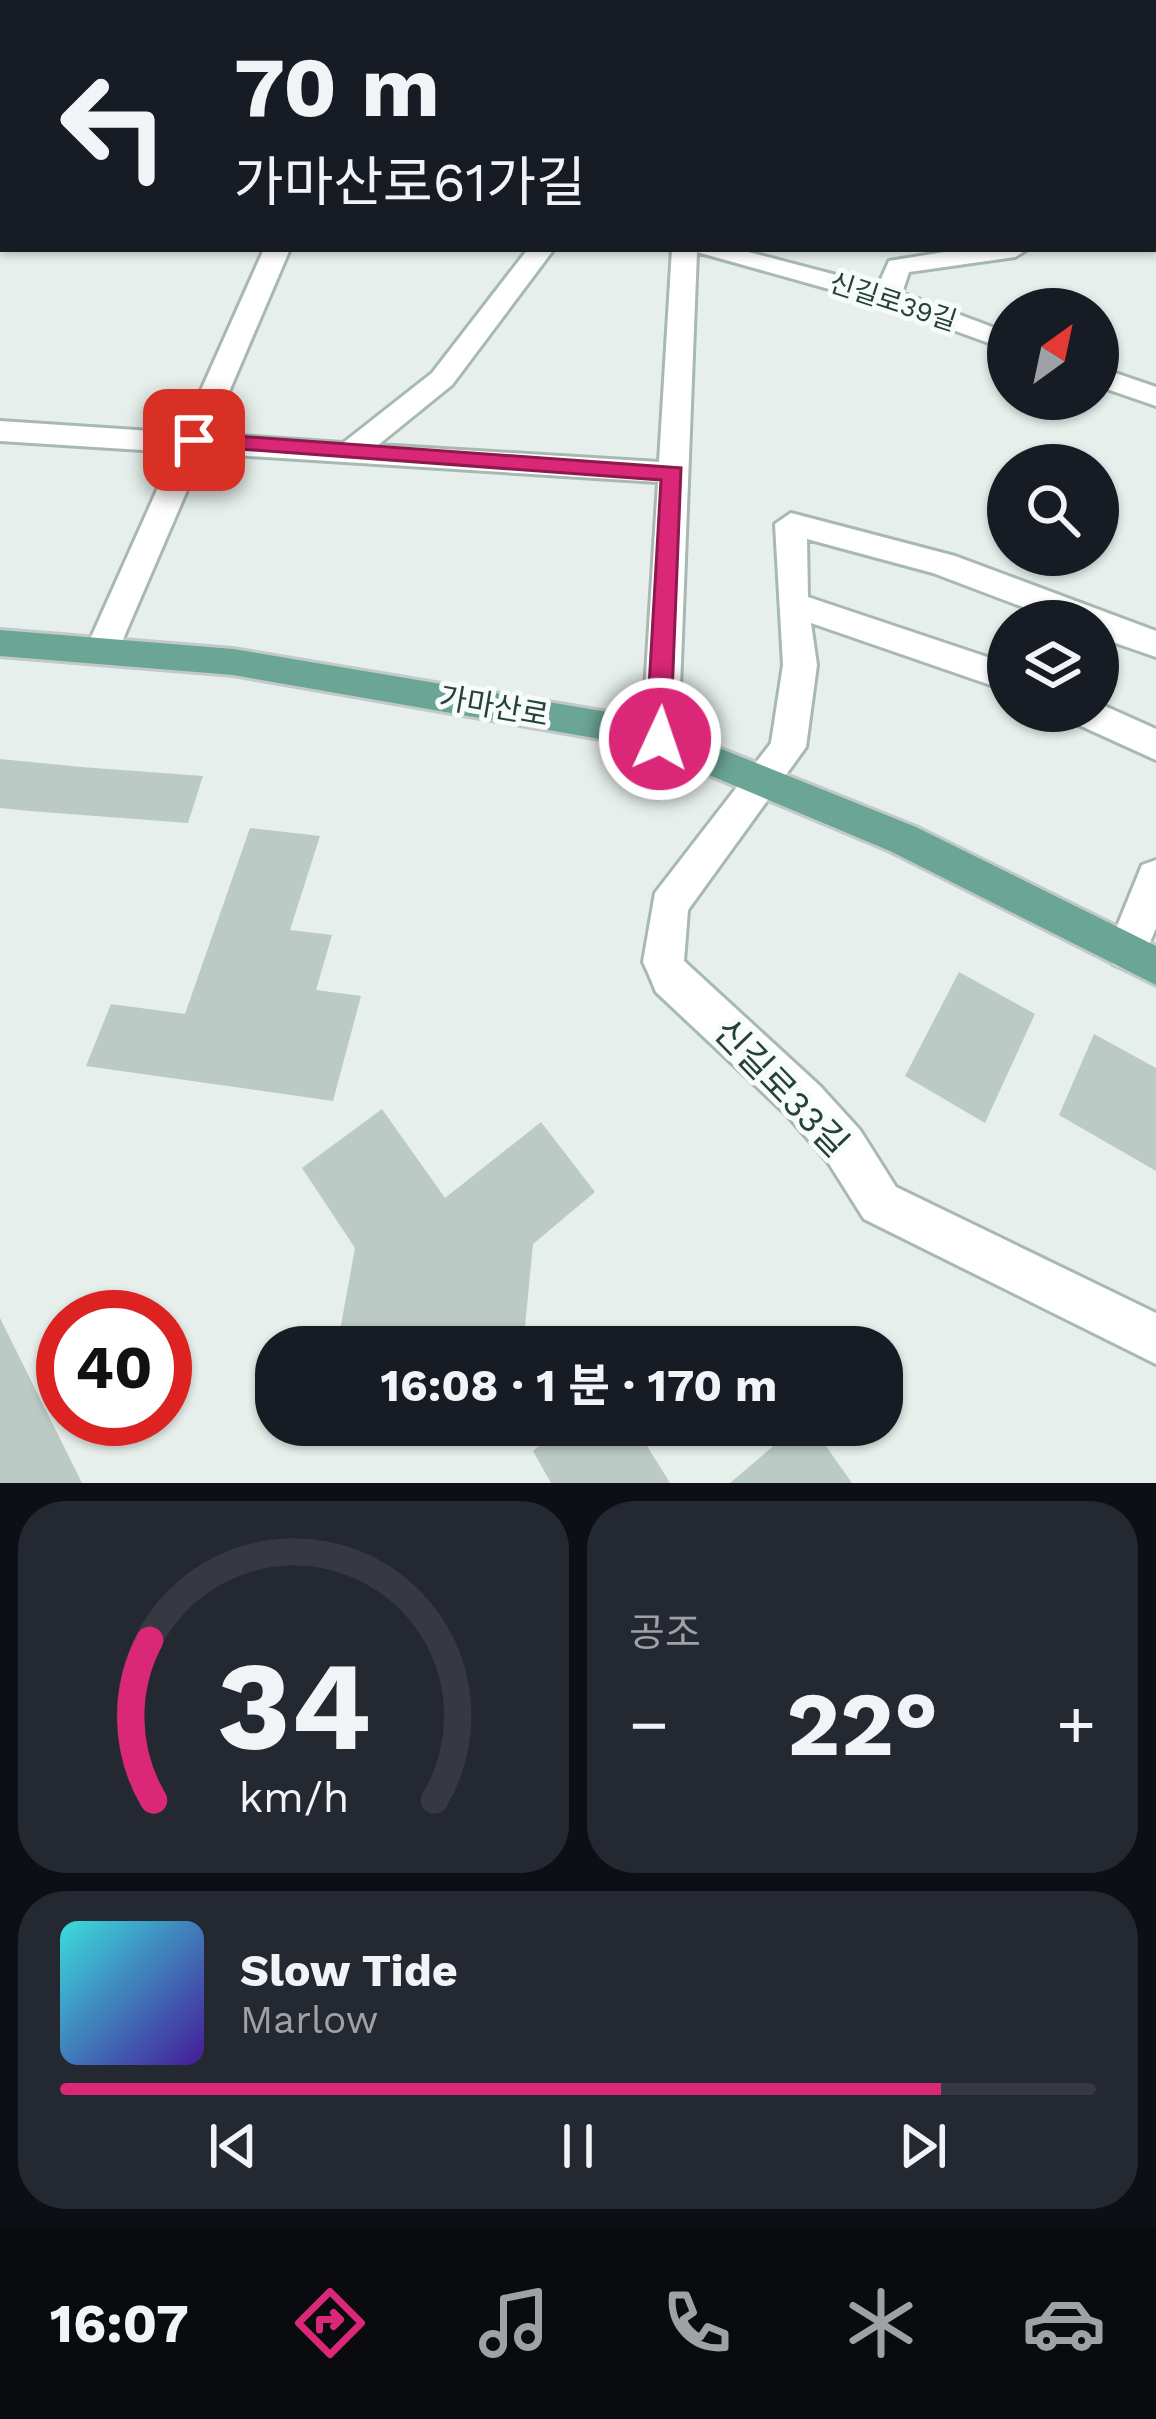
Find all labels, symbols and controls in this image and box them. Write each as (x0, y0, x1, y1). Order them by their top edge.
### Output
text: 70 m (234, 38, 440, 136)
icon: left (36, 48, 192, 204)
text: 가마산로61가길 (234, 151, 586, 214)
street label: 신길로39길 (825, 266, 961, 338)
north arrow (987, 288, 1119, 420)
map controls (987, 288, 1119, 732)
pin (143, 389, 245, 491)
icon: arrive (161, 407, 227, 473)
button: search (987, 444, 1119, 576)
button: layers (987, 600, 1119, 732)
position arrow (597, 676, 723, 802)
street label: 가마산로 (437, 679, 551, 733)
street label: 신길로33길 (705, 1011, 857, 1165)
speed limit sign: 40 (36, 1290, 192, 1446)
text: 16:08 · 1 분 · 170 m (381, 1359, 777, 1412)
text: 공조 (629, 1610, 701, 1655)
text: 34 (216, 1633, 371, 1779)
text: 22° (787, 1671, 938, 1777)
text: − (629, 1686, 669, 1763)
text: + (1056, 1686, 1096, 1763)
text: km/h (238, 1772, 349, 1822)
text: Slow Tide (240, 1944, 458, 1997)
text: Marlow (240, 1997, 378, 2042)
icon: previous (200, 2113, 266, 2179)
icon: pause (545, 2113, 611, 2179)
icon: next (890, 2113, 956, 2179)
icon: directions (288, 2281, 372, 2365)
icon: music (472, 2281, 556, 2365)
icon: phone (655, 2281, 739, 2365)
icon: climate (839, 2281, 923, 2365)
icon: car (1022, 2281, 1106, 2365)
text: 16:07 (50, 2292, 189, 2355)

